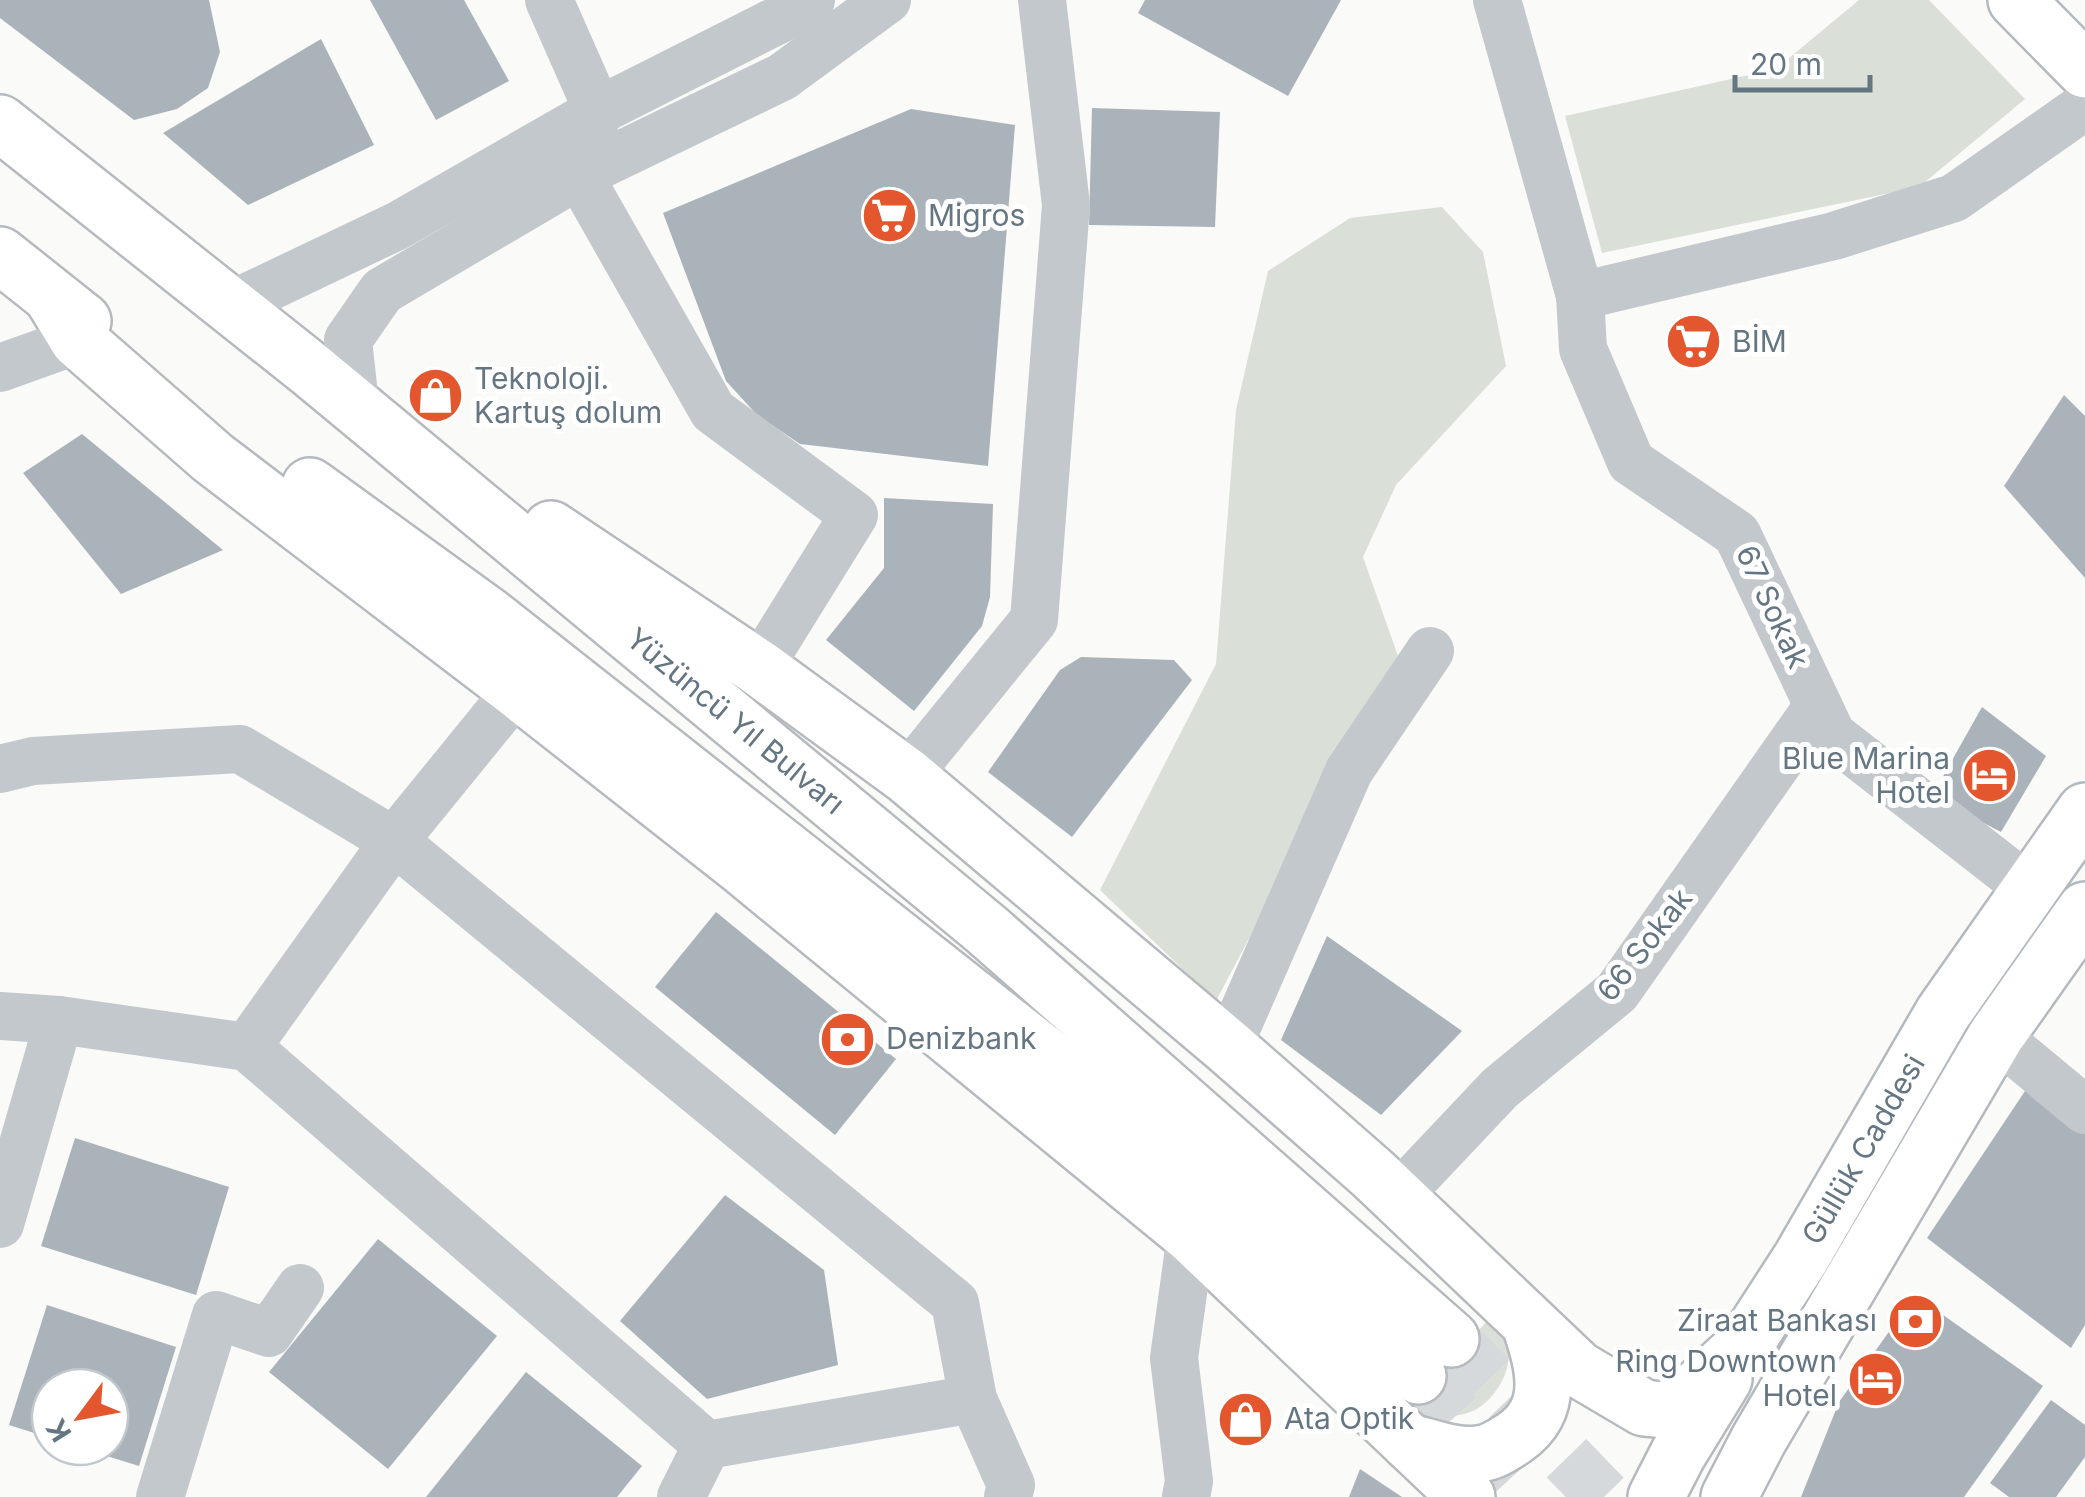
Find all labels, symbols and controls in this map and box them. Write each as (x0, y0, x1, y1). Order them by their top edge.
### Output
scale bar (1735, 30, 1870, 92)
text: 20 m (1750, 46, 1822, 82)
supermarket icon: Migros (859, 186, 919, 246)
place label: Migros (928, 197, 1025, 233)
supermarket icon: BİM (1663, 312, 1723, 372)
place label: BİM (1732, 323, 1787, 359)
place label: Teknoloji. Kartuş dolum (474, 360, 662, 430)
shop icon: Teknoloji. Kartuş dolum (405, 366, 465, 426)
street label: 67 Sokak (1729, 540, 1817, 674)
street label: Yüzüncü Yıl Bulvarı (620, 620, 852, 821)
place label: Blue Marina Hotel (1782, 740, 1950, 810)
hotel icon: Blue Marina Hotel (1959, 746, 2019, 806)
street label: 66 Sokak (1589, 881, 1700, 1008)
bank icon: Denizbank (817, 1009, 877, 1069)
place label: Denizbank (886, 1020, 1037, 1056)
street label: Güllük Caddesi (1794, 1048, 1932, 1251)
bank icon: Ziraat Bankası (1886, 1291, 1946, 1351)
place label: Ziraat Bankası (1677, 1302, 1877, 1338)
place label: Ring Downtown Hotel (1615, 1343, 1837, 1413)
hotel icon: Ring Downtown Hotel (1846, 1349, 1906, 1409)
north arrow (30, 1367, 130, 1467)
shop icon: Ata Optik (1215, 1389, 1275, 1449)
place label: Ata Optik (1284, 1400, 1415, 1436)
text: K (39, 1413, 79, 1448)

